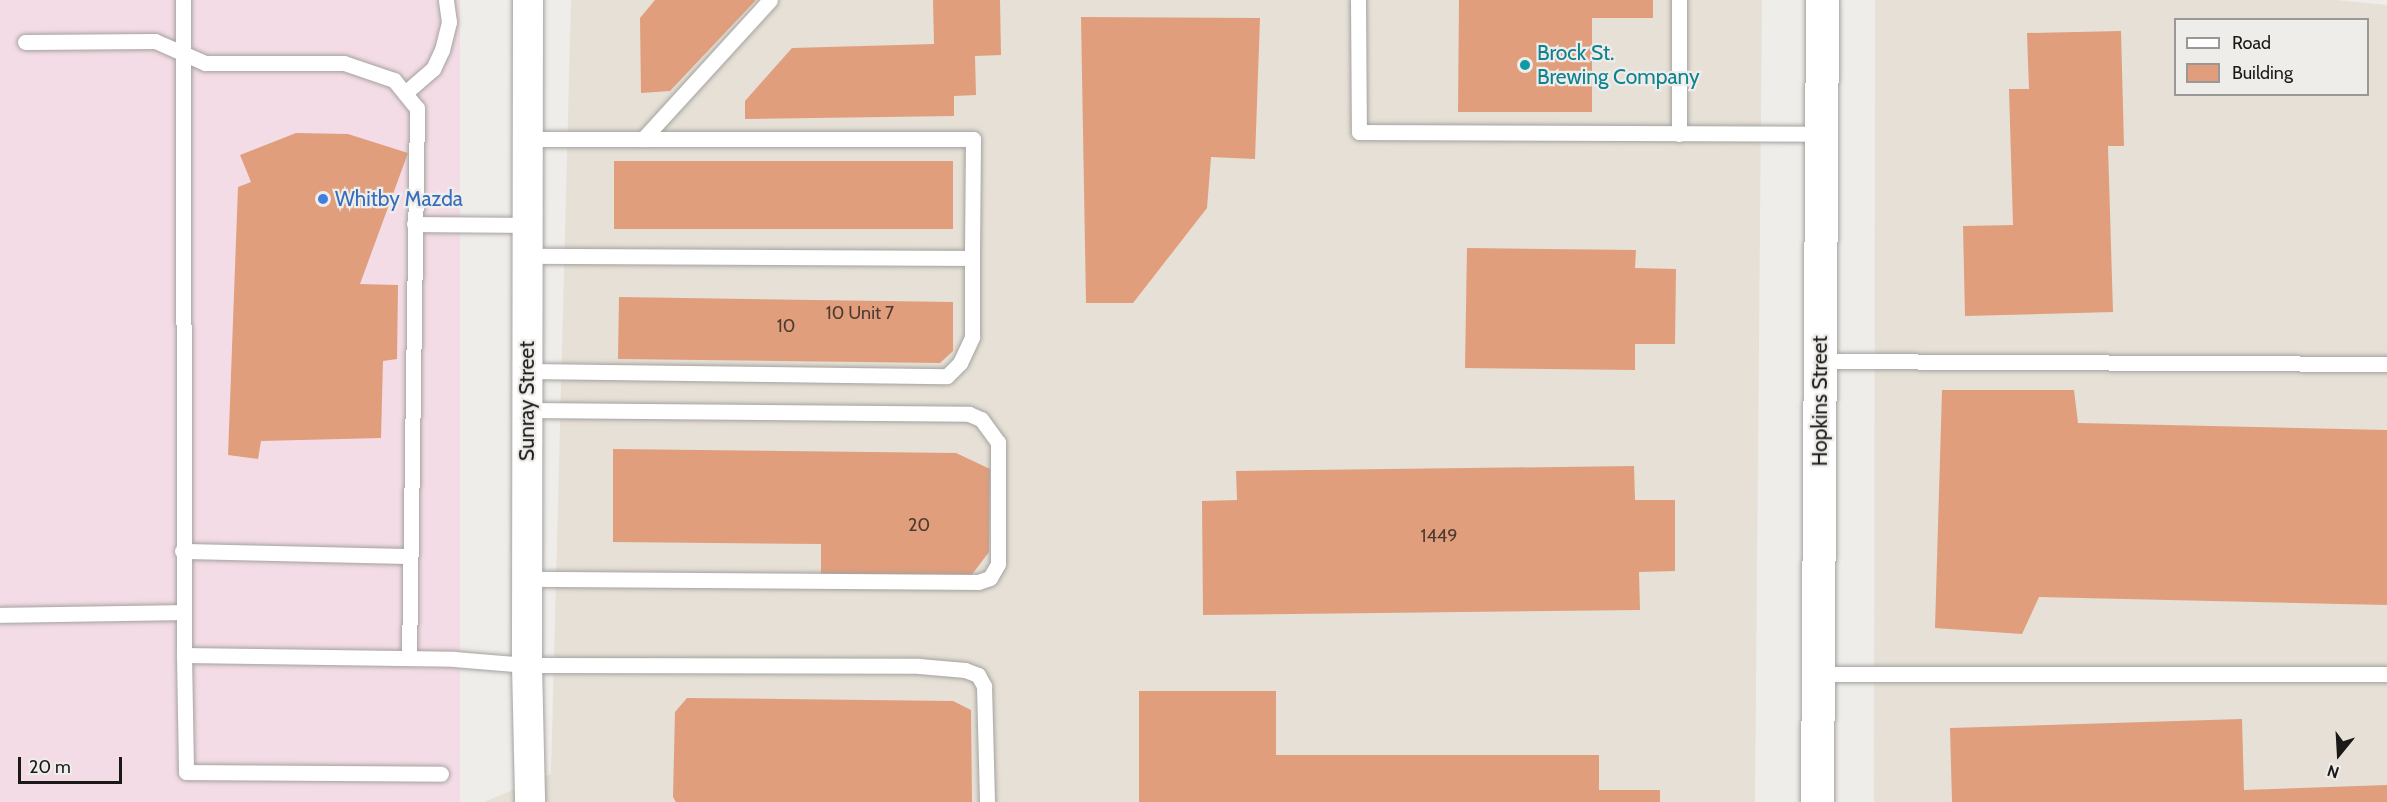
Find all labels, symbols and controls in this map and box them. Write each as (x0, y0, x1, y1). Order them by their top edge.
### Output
legend (2174, 18, 2369, 96)
text: Road (2232, 32, 2271, 54)
place label: Brock St. Brewing Company (1537, 40, 1700, 90)
marker: Brock St. Brewing Company (1518, 58, 1532, 72)
text: Building (2232, 62, 2293, 84)
place label: Whitby Mazda (335, 186, 463, 212)
marker: Whitby Mazda (316, 192, 330, 206)
house number: 10 Unit 7 (826, 302, 894, 324)
house number: 10 (777, 315, 795, 337)
street label: Hopkins Street (1807, 336, 1833, 466)
street label: Sunray Street (514, 341, 540, 461)
house number: 20 (908, 514, 930, 536)
house number: 1449 (1421, 525, 1457, 547)
north arrow (2309, 724, 2369, 784)
scale bar (21, 745, 124, 783)
text: 20 m (29, 756, 71, 778)
text: N (2325, 761, 2342, 782)

